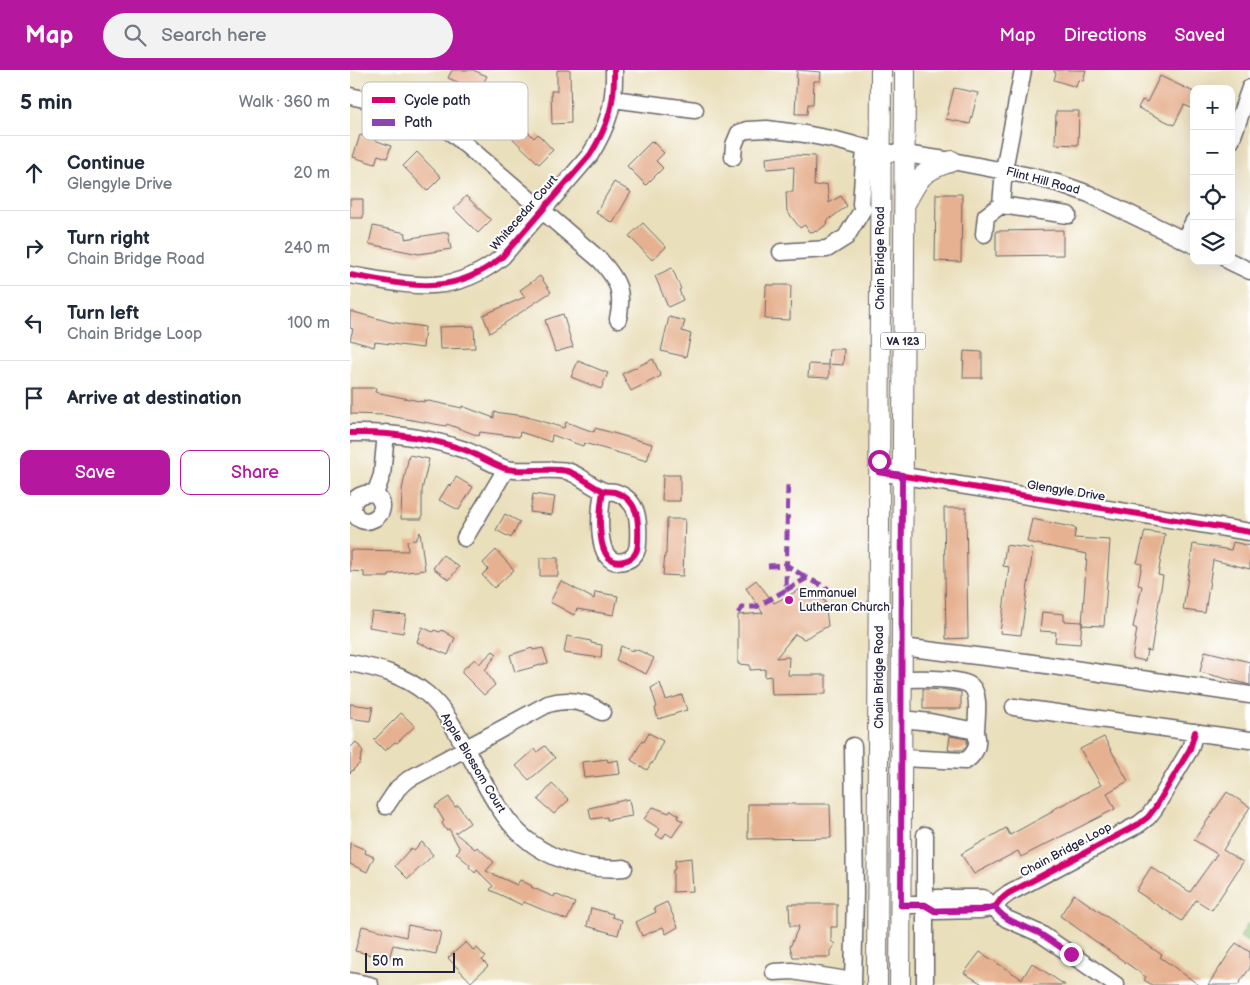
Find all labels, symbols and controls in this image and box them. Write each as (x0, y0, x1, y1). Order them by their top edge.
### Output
search box (103, 13, 453, 58)
text: Map (25, 21, 73, 50)
icon: search (121, 21, 149, 49)
text: Search here (161, 24, 267, 47)
text: Map (1000, 25, 1036, 46)
text: Directions (1064, 25, 1146, 46)
text: Saved (1174, 25, 1225, 46)
legend (362, 82, 528, 140)
map controls (1190, 85, 1235, 265)
button: + (1190, 85, 1235, 130)
text: 5 min (20, 90, 73, 115)
text: Cycle path (404, 92, 471, 109)
text: Walk · 360 m (239, 93, 330, 112)
text: Path (404, 114, 432, 131)
button: − (1190, 130, 1235, 175)
text: Continue (67, 152, 145, 175)
icon: ahead (20, 159, 48, 187)
text: 20 m (294, 164, 330, 183)
street label: Flint Hill Road (1005, 164, 1082, 198)
street label: Whitecedar Court (487, 172, 561, 254)
text: Glengyle Drive (67, 175, 172, 194)
button: locate (1190, 175, 1235, 220)
street label: Chain Bridge Road (873, 206, 888, 310)
button: layers (1190, 220, 1235, 265)
text: Turn right (67, 227, 150, 250)
icon: right (20, 234, 48, 262)
text: 240 m (284, 239, 330, 258)
text: Chain Bridge Road (67, 250, 205, 269)
text: Turn left (67, 302, 139, 325)
icon: left (20, 309, 48, 337)
text: 100 m (287, 314, 330, 333)
text: Chain Bridge Loop (67, 325, 202, 344)
road number: VA 123 (880, 332, 926, 350)
icon: arrive (20, 384, 48, 412)
text: Arrive at destination (67, 387, 242, 410)
button: Save (20, 450, 170, 495)
button: Share (180, 450, 330, 495)
route start (868, 450, 891, 473)
street label: Glengyle Drive (1026, 477, 1106, 505)
place label: Emmanuel Lutheran Church (799, 586, 890, 615)
marker: Emmanuel Lutheran Church (783, 594, 795, 606)
street label: Chain Bridge Road (872, 625, 887, 729)
street label: Apple Blossom Court (437, 710, 509, 816)
street label: Chain Bridge Loop (1018, 820, 1114, 880)
route end (1060, 943, 1083, 966)
scale bar (365, 950, 455, 973)
text: 50 m (372, 953, 404, 970)

